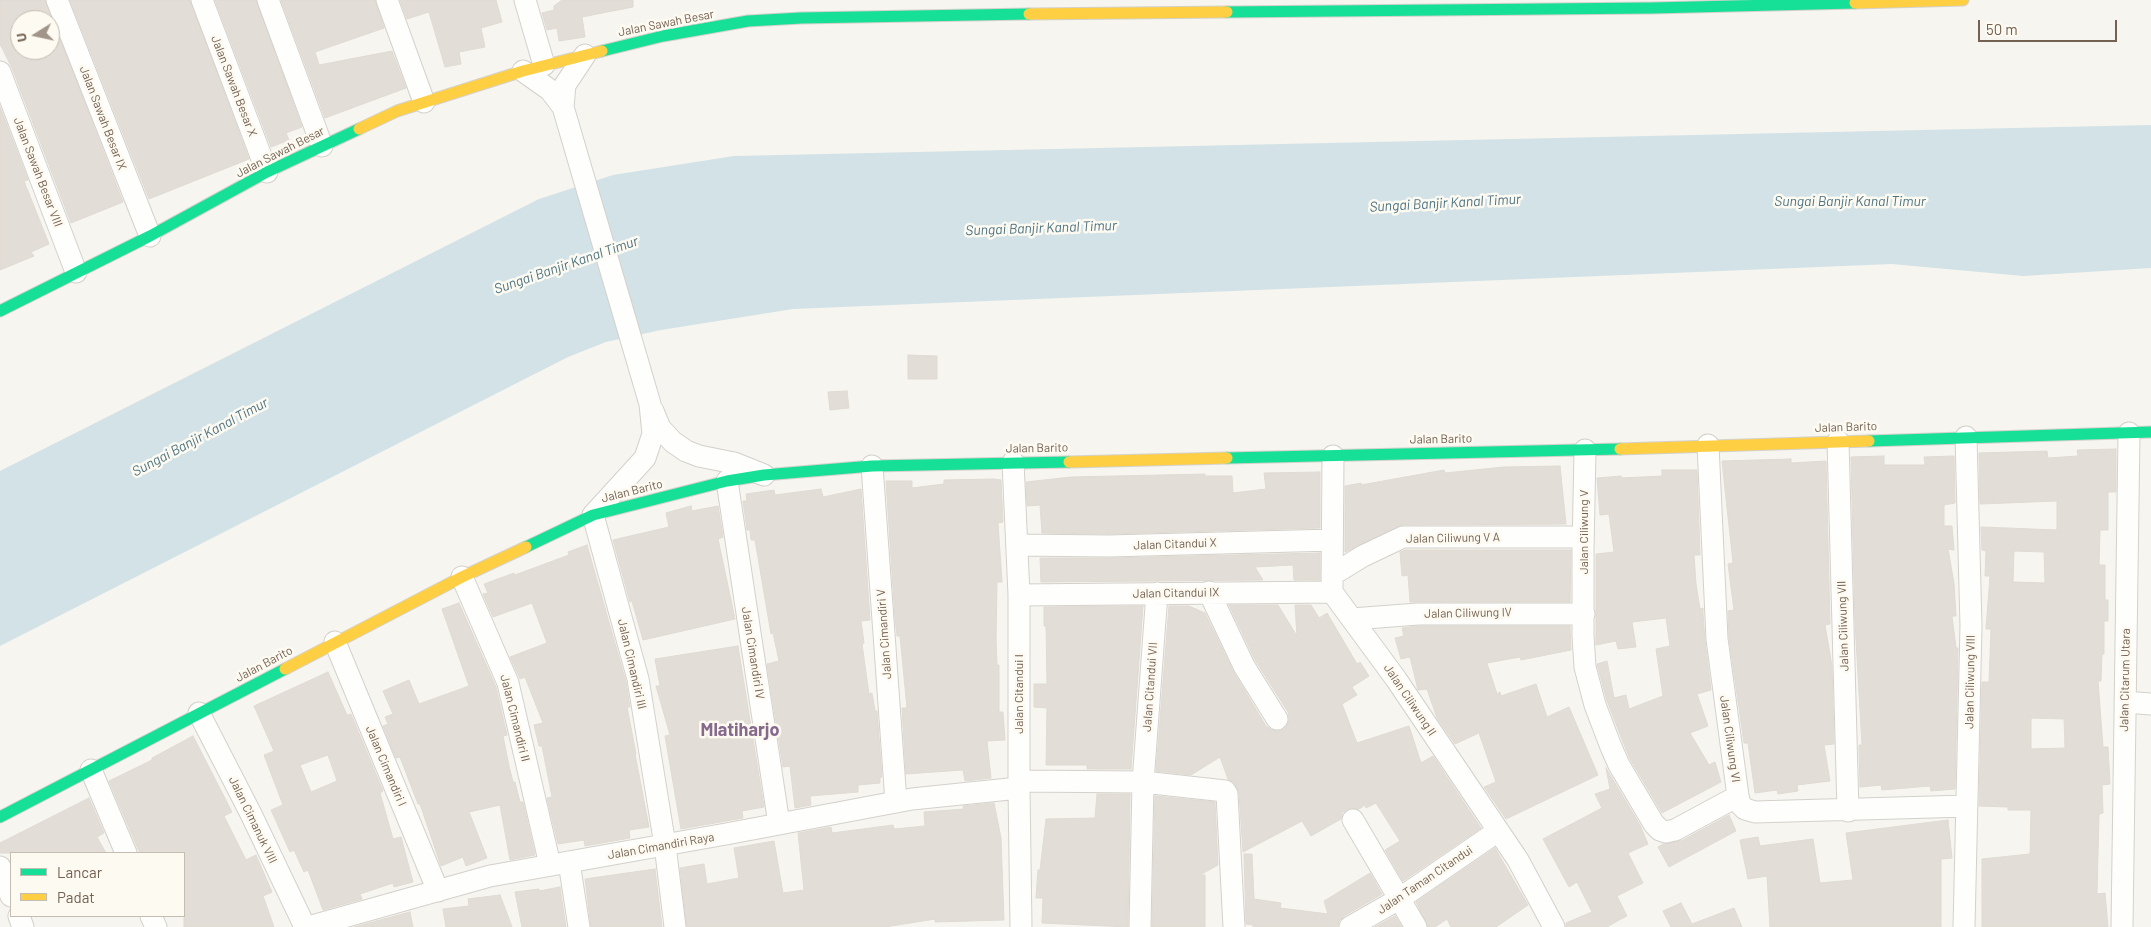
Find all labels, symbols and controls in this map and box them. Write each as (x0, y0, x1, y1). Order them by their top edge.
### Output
street label: Jalan Sawah Besar (617, 7, 715, 39)
north arrow (10, 10, 60, 60)
scale bar (1981, 10, 2120, 42)
text: 50 m (1986, 20, 2018, 38)
text: U (12, 32, 30, 43)
street label: Jalan Sawah Besar X (208, 34, 260, 138)
street label: Jalan Sawah Besar IX (77, 64, 129, 172)
street label: Jalan Sawah Besar VIII (10, 115, 66, 229)
street label: Jalan Sawah Besar (233, 123, 327, 181)
water label: Sungai Banjir Kanal Timur (1369, 191, 1521, 215)
water label: Sungai Banjir Kanal Timur (1774, 193, 1926, 209)
water label: Sungai Banjir Kanal Timur (965, 217, 1117, 239)
water label: Sungai Banjir Kanal Timur (492, 232, 640, 298)
water label: Sungai Banjir Kanal Timur (129, 394, 271, 480)
street label: Jalan Barito (1814, 419, 1878, 435)
street label: Jalan Barito (1410, 431, 1472, 447)
street label: Jalan Barito (1006, 440, 1068, 456)
street label: Jalan Barito (600, 476, 664, 506)
street label: Jalan Ciliwung V (1577, 490, 1591, 574)
street label: Jalan Ciliwung V A (1406, 530, 1500, 546)
street label: Jalan Citandui X (1133, 535, 1217, 553)
street label: Jalan Ciliwung VII (1834, 580, 1852, 672)
street label: Jalan Citandui IX (1133, 585, 1219, 601)
street label: Jalan Cimandiri V (874, 589, 894, 679)
street label: Jalan Ciliwung IV (1424, 605, 1512, 621)
street label: Jalan Cimandiri IV (739, 606, 767, 700)
street label: Jalan Cimandiri III (615, 617, 649, 711)
street label: Jalan Citarum Utara (2117, 628, 2133, 732)
street label: Jalan Ciliwung VIII (1962, 635, 1978, 729)
street label: Jalan Citandui VII (1140, 642, 1160, 732)
street label: Jalan Barito (233, 643, 295, 685)
street label: Jalan Citandui I (1012, 654, 1026, 734)
street label: Jalan Ciliwung II (1381, 661, 1439, 739)
street label: Jalan Cimandiri II (497, 673, 533, 763)
street label: Jalan Ciliwung VI (1717, 695, 1743, 783)
district label: Mlatiharjo (701, 719, 779, 741)
street label: Jalan Cimandiri I (363, 724, 409, 808)
street label: Jalan Cimanuk VIII (226, 774, 280, 866)
street label: Jalan Cimandiri Raya (607, 830, 715, 862)
street label: Jalan Taman Citandui (1375, 843, 1475, 917)
legend (10, 852, 185, 917)
text: Lancar (57, 863, 102, 881)
text: Padat (57, 888, 95, 906)

